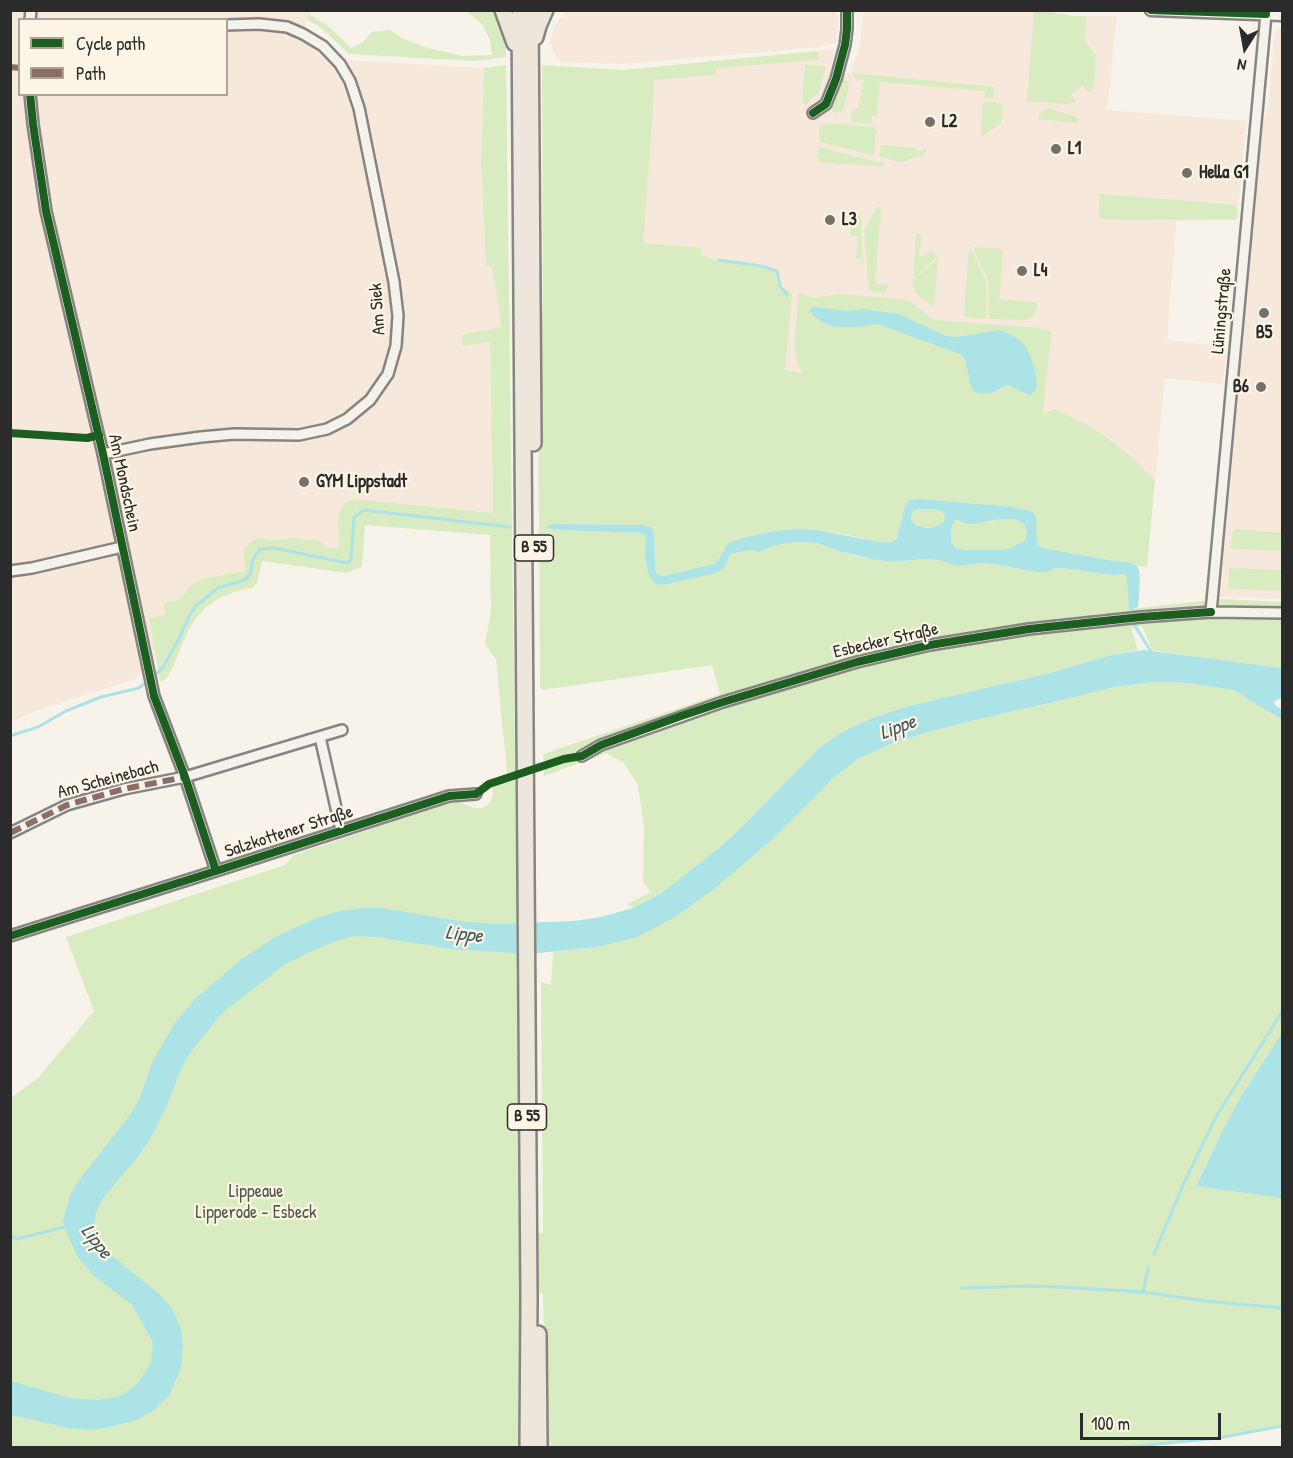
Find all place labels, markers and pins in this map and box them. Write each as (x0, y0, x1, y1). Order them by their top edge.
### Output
place label: L2 (942, 111, 957, 133)
marker: L2 (923, 115, 937, 129)
place label: L1 (1068, 138, 1081, 160)
marker: L1 (1049, 142, 1063, 156)
place label: Hella G1 (1199, 162, 1249, 184)
marker: Hella G1 (1180, 166, 1194, 180)
place label: L3 (842, 209, 857, 231)
marker: L3 (823, 213, 837, 227)
place label: L4 (1034, 260, 1047, 282)
marker: L4 (1015, 264, 1029, 278)
marker: B5 (1257, 306, 1271, 320)
place label: B5 (1256, 322, 1272, 344)
place label: B6 (1233, 376, 1249, 398)
marker: B6 (1254, 380, 1268, 394)
place label: GYM Lippstadt (316, 471, 407, 493)
marker: GYM Lippstadt (297, 475, 311, 489)

